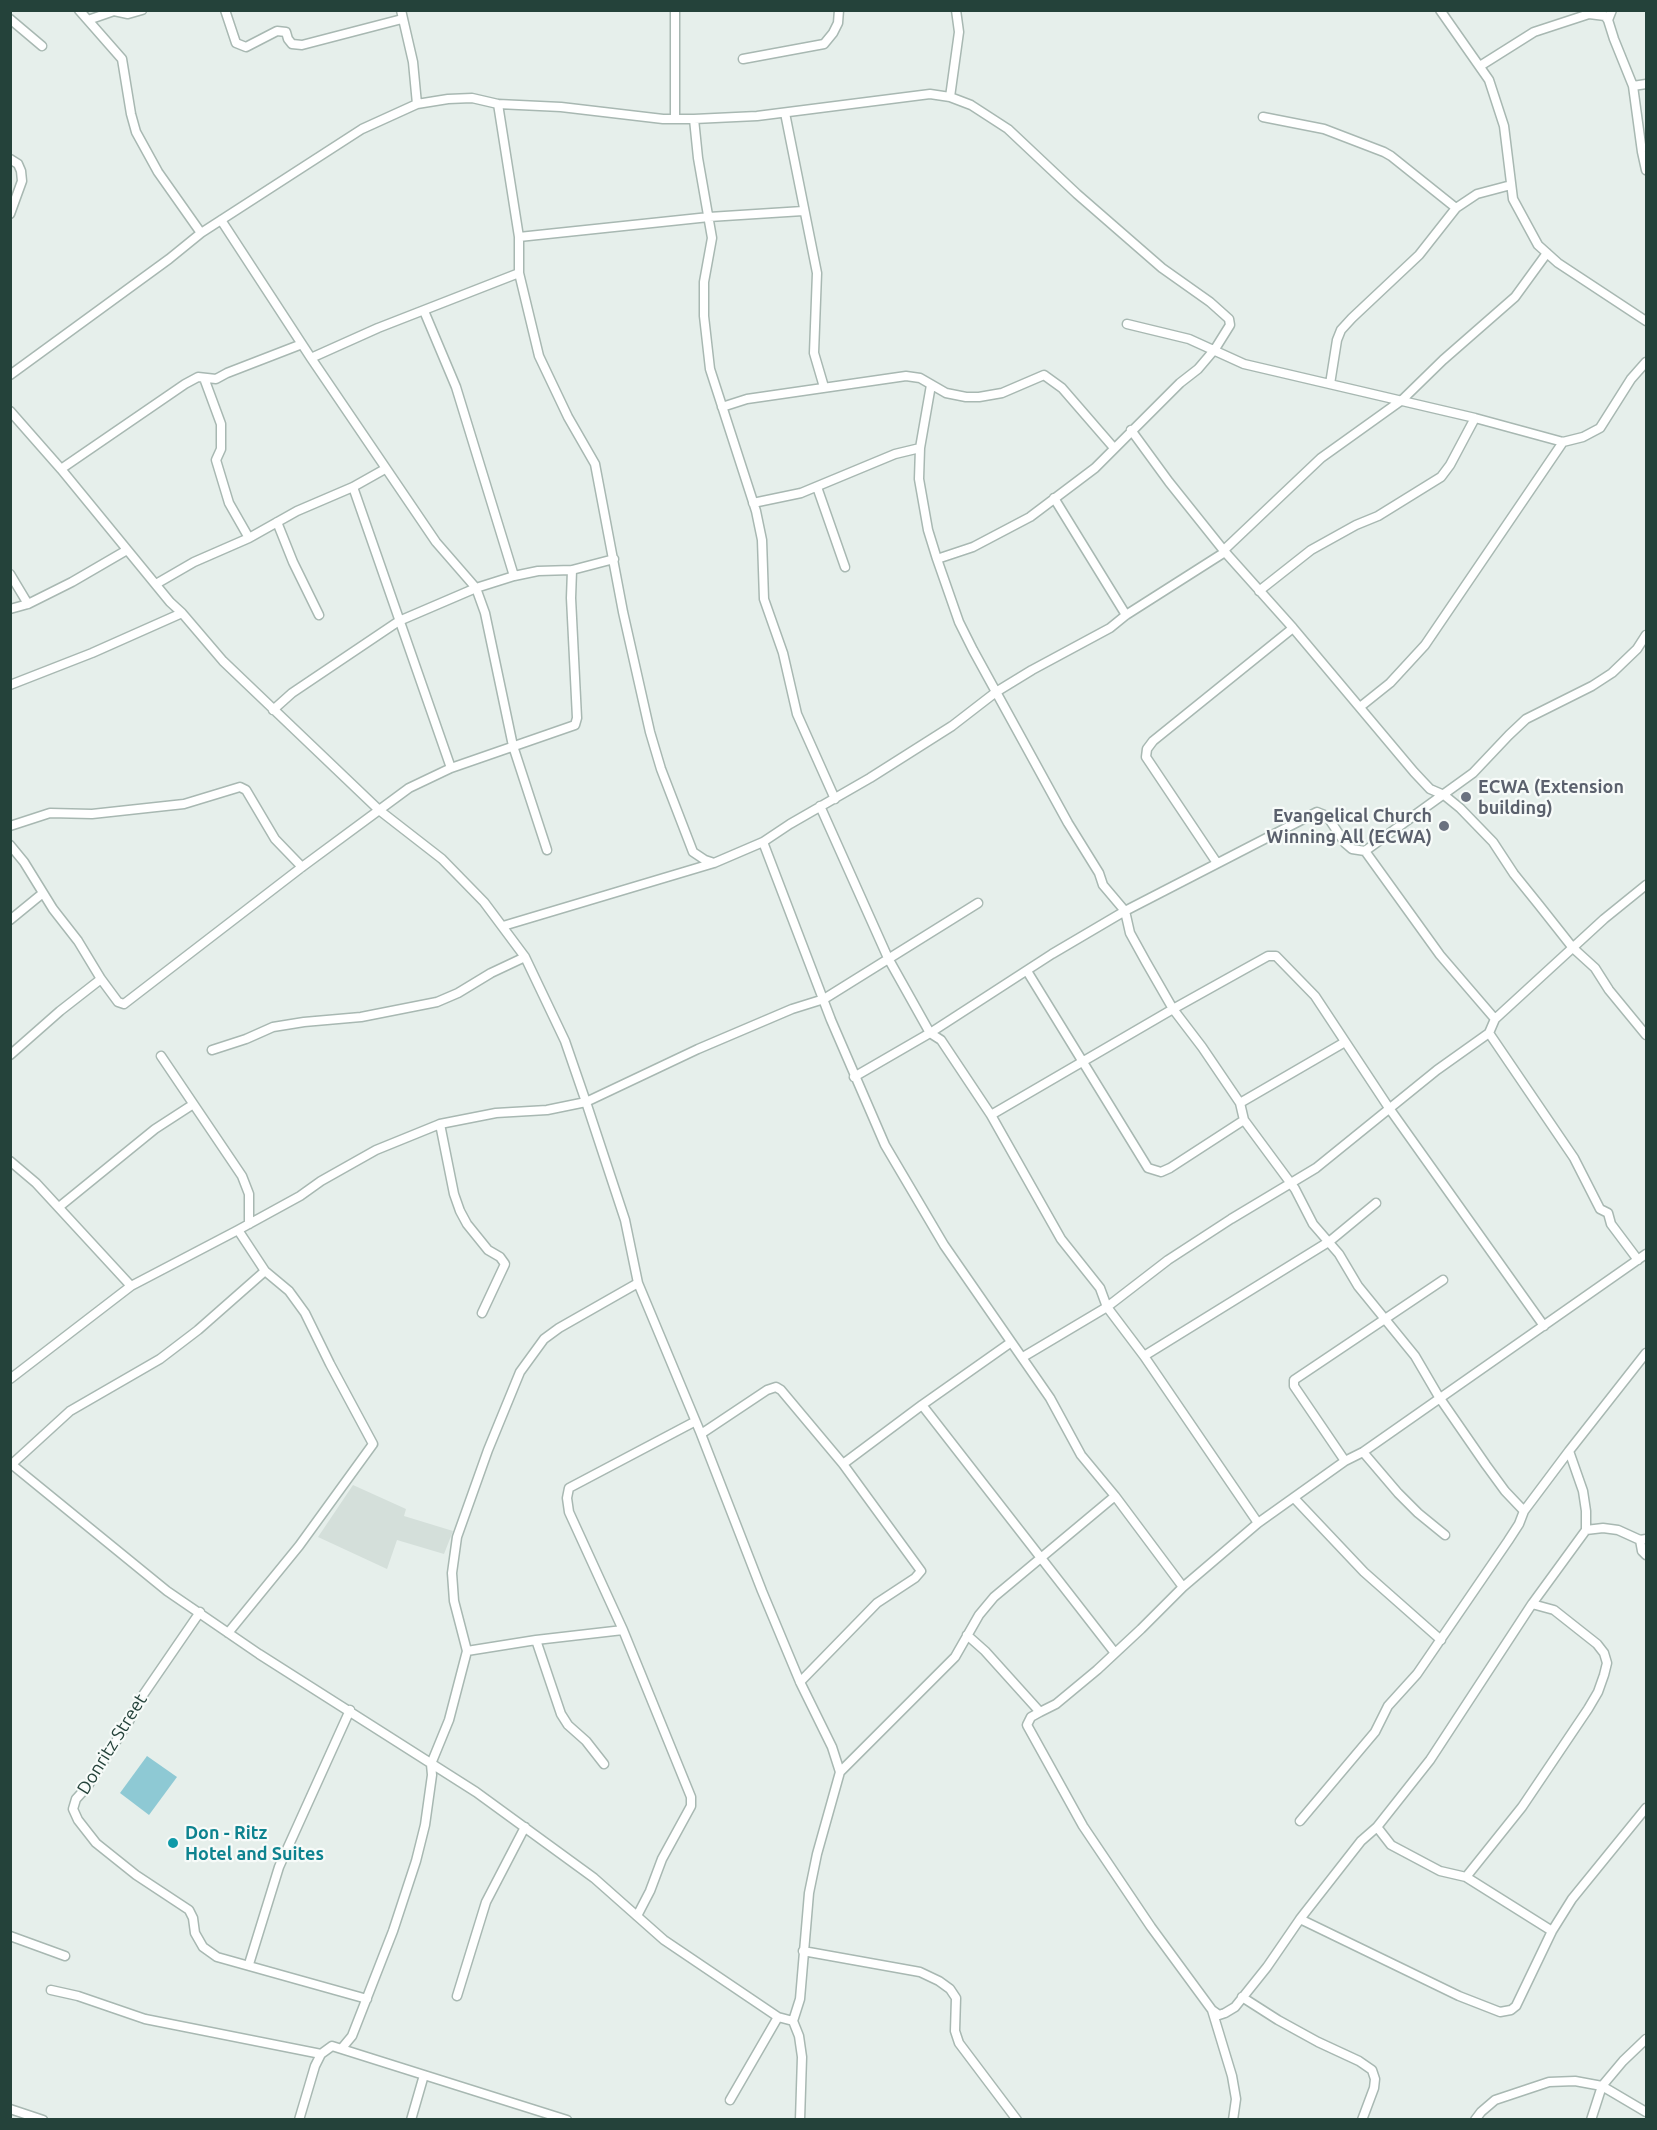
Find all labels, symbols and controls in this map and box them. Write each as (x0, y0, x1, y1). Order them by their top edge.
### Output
place label: ECWA (Extension building) (1478, 776, 1624, 818)
marker: ECWA (Extension building) (1459, 790, 1473, 804)
place label: Evangelical Church Winning All (ECWA) (1266, 805, 1432, 848)
marker: Evangelical Church Winning All (ECWA) (1437, 819, 1451, 833)
street label: Donritz Street (73, 1690, 151, 1798)
place label: Don - Ritz Hotel and Suites (185, 1822, 324, 1864)
marker: Don - Ritz Hotel and Suites (166, 1836, 180, 1850)

